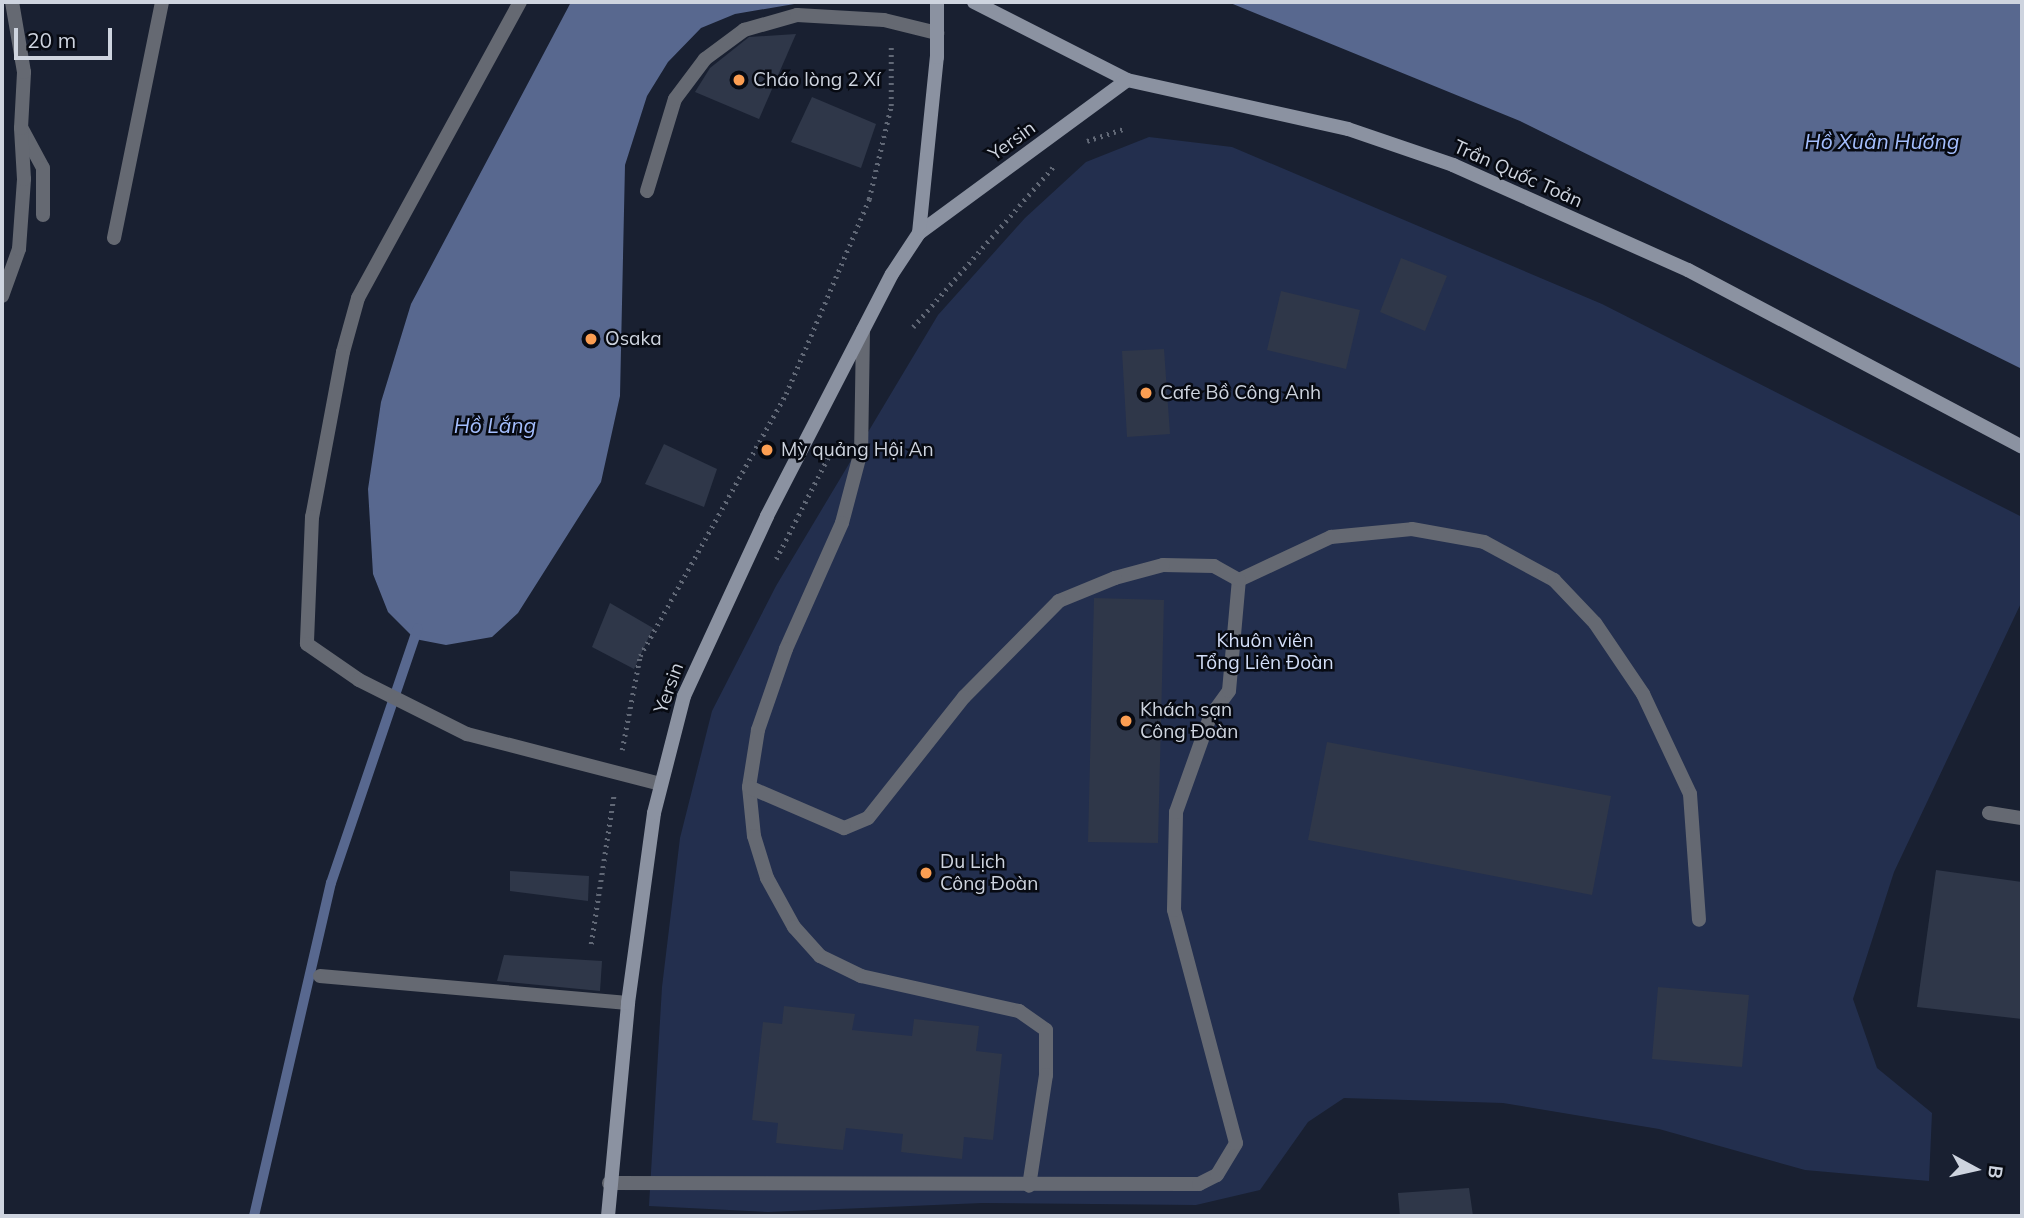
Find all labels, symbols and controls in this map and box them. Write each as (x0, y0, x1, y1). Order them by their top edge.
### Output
scale bar (18, 14, 116, 58)
text: 20 m (27, 27, 76, 53)
place label: Cháo lòng 2 Xí (753, 69, 881, 91)
marker: Cháo lòng 2 Xí (731, 72, 747, 88)
street label: Yersin (984, 116, 1040, 166)
water label: Hồ Xuân Hương (1805, 128, 1959, 154)
street label: Trần Quốc Toản (1450, 135, 1586, 213)
place label: Osaka (605, 328, 662, 350)
marker: Osaka (583, 331, 599, 347)
place label: Cafe Bồ Công Anh (1160, 382, 1321, 404)
marker: Cafe Bồ Công Anh (1138, 385, 1154, 401)
water label: Hồ Lắng (454, 412, 536, 438)
place label: Mỳ quảng Hội An (781, 439, 934, 461)
marker: Mỳ quảng Hội An (759, 442, 775, 458)
park label: Khuôn viên Tổng Liên Đoàn (1196, 630, 1334, 674)
street label: Yersin (649, 660, 689, 716)
place label: Khách sạn Công Đoàn (1140, 699, 1238, 743)
marker: Khách sạn Công Đoàn (1118, 713, 1134, 729)
place label: Du Lịch Công Đoàn (940, 851, 1038, 895)
marker: Du Lịch Công Đoàn (918, 865, 934, 881)
north arrow (1940, 1134, 2010, 1204)
text: B (1983, 1164, 2009, 1180)

